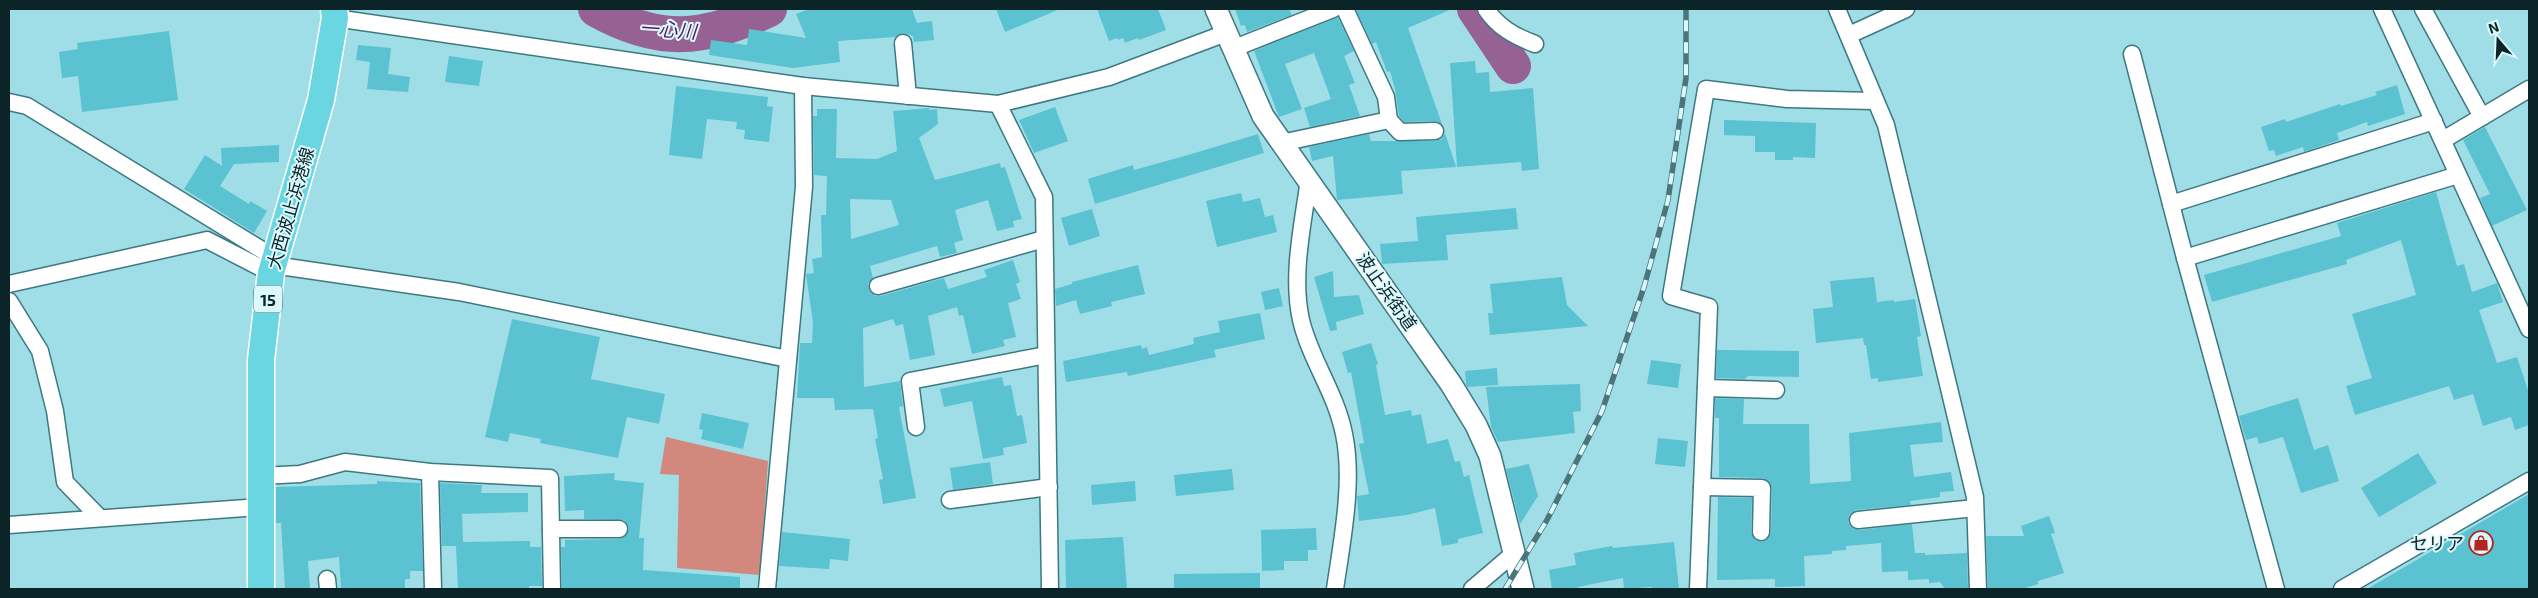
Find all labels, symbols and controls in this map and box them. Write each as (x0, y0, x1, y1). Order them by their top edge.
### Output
north arrow (2473, 15, 2523, 65)
water label: 一心川 (639, 16, 699, 43)
text: N (2486, 18, 2501, 37)
street label: 大西波止浜港線 (262, 144, 318, 272)
street label: 波止浜街道 (1352, 248, 1422, 334)
road number: 15 (254, 286, 282, 312)
shop icon: セリア (2468, 530, 2494, 556)
place label: セリア (2410, 532, 2464, 554)

